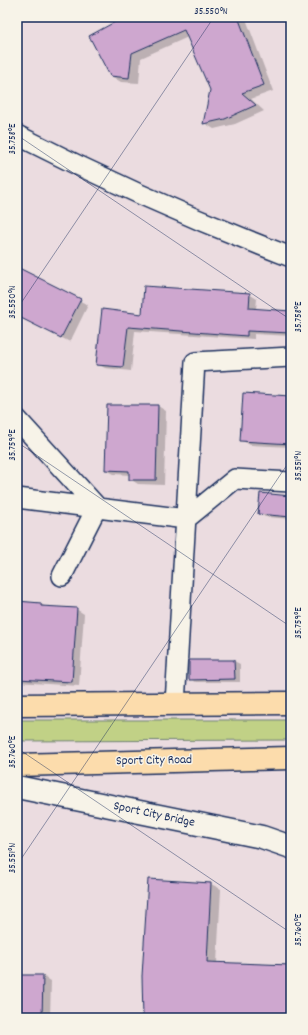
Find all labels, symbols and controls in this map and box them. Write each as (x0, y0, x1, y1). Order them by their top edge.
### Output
text: 35.550°N (194, 5, 228, 19)
text: 35.758°E (6, 123, 20, 154)
text: 35.550°N (6, 285, 20, 319)
text: 35.758°E (292, 301, 306, 332)
text: 35.759°E (6, 429, 20, 461)
text: 35.551°N (292, 451, 306, 481)
text: 35.759°E (292, 607, 306, 639)
text: 35.760°E (6, 735, 20, 768)
street label: Sport City Road (116, 751, 192, 771)
street label: Sport City Bridge (112, 797, 197, 833)
text: 35.551°N (6, 843, 20, 873)
text: 35.760°E (292, 913, 306, 946)

